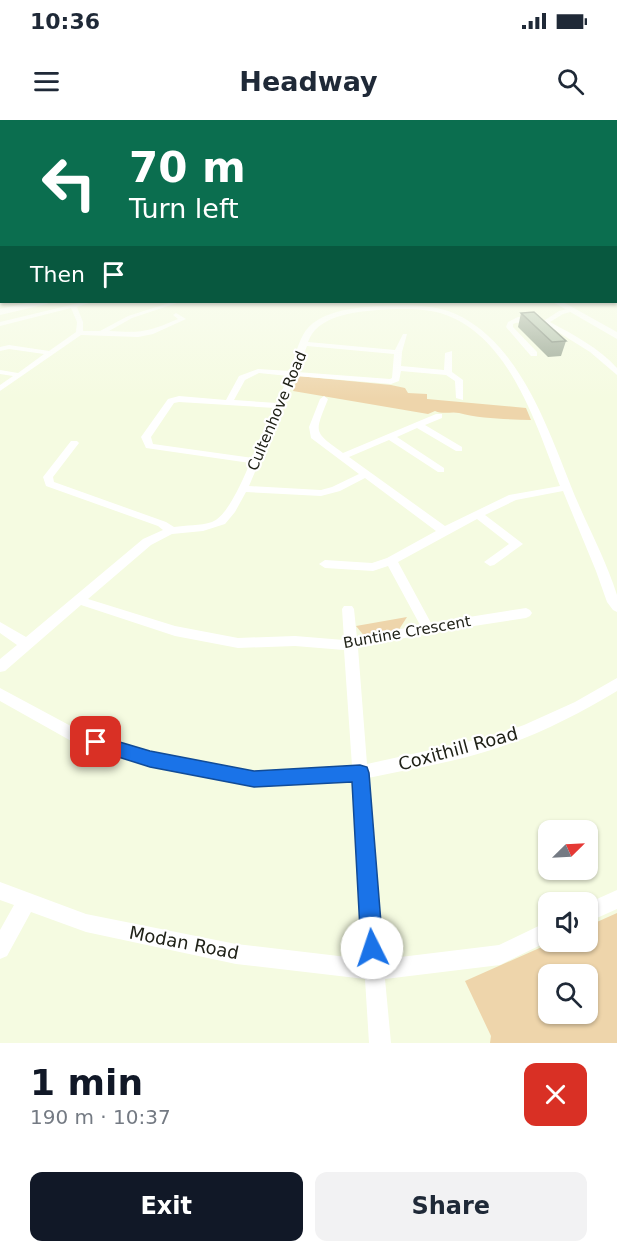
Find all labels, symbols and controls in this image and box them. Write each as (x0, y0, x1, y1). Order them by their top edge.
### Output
text: 10:36 (30, 9, 100, 34)
icon: menu (30, 65, 63, 98)
icon: search (554, 65, 587, 98)
text: Headway (239, 66, 378, 97)
text: 70 m (129, 143, 246, 192)
icon: left (30, 144, 108, 222)
text: Turn left (129, 193, 239, 224)
icon: arrive (97, 258, 130, 291)
text: Then (30, 262, 85, 287)
street label: Cultenhove Road (244, 349, 310, 473)
street label: Buntine Crescent (342, 612, 472, 652)
pin (70, 716, 121, 767)
street label: Coxithill Road (396, 722, 520, 775)
icon: arrive (79, 725, 112, 758)
north arrow (538, 820, 598, 880)
map controls (538, 820, 598, 1024)
button: sound (538, 892, 598, 952)
position arrow (340, 916, 404, 980)
street label: Modan Road (127, 922, 241, 963)
button: search (538, 964, 598, 1024)
text: 1 min (30, 1062, 143, 1103)
button: close (524, 1063, 587, 1126)
text: 190 m · 10:37 (30, 1105, 171, 1129)
button: Exit (30, 1172, 303, 1241)
button: Share (315, 1172, 587, 1241)

